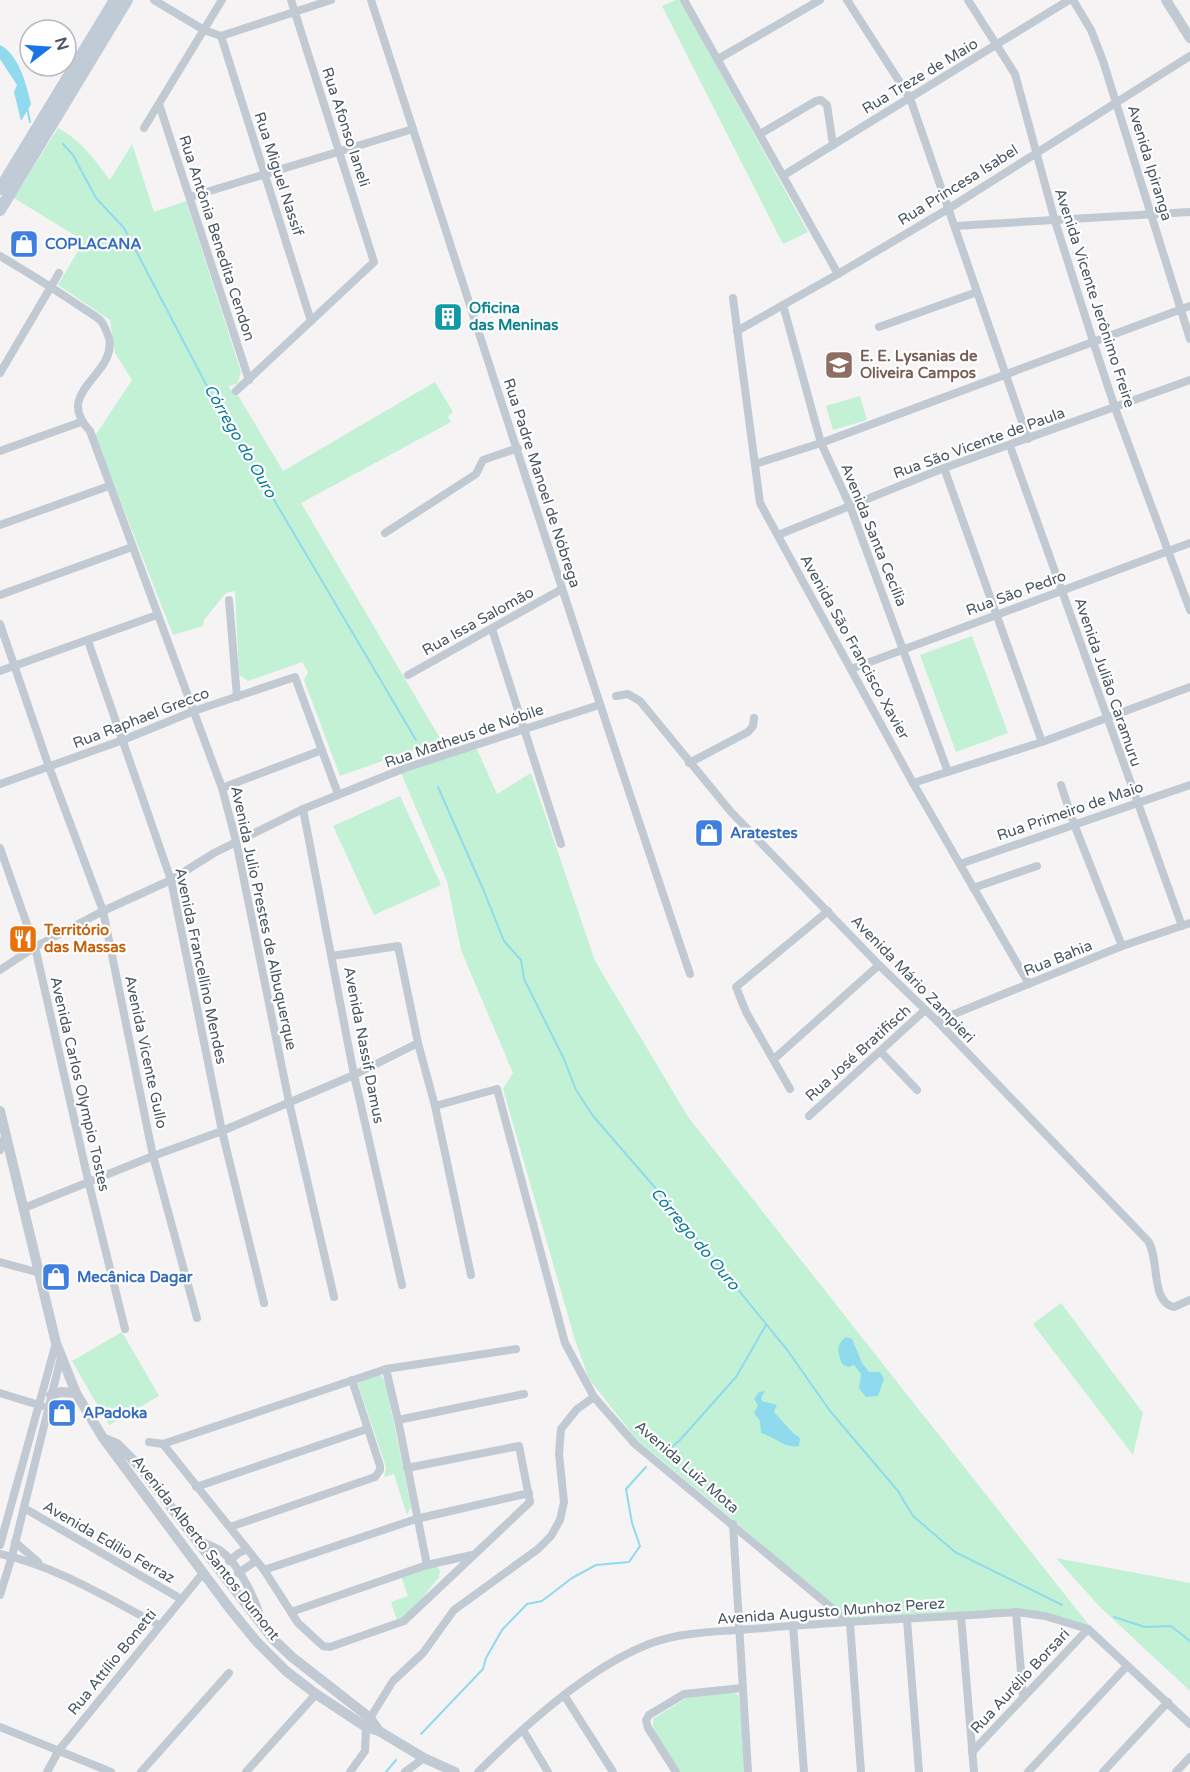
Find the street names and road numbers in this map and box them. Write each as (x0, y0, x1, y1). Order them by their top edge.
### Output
street label: Rua Treze de Maio (859, 34, 981, 118)
street label: Rua Afonso Ianeli (318, 65, 374, 189)
street label: Avenida Ipiranga (1124, 103, 1176, 223)
street label: Rua Miguel Nassif (250, 110, 308, 239)
street label: Rua Antônia Benedita Cendon (175, 133, 259, 343)
street label: Rua Princesa Isabel (895, 141, 1021, 229)
street label: Avenida Vicente Jerônimo Freire (1051, 186, 1139, 410)
street label: Rua Padre Manoel de Nóbrega (500, 376, 584, 590)
street label: Rua São Vicente de Paula (891, 404, 1067, 482)
street label: Avenida Santa Cecília (837, 461, 911, 609)
street label: Avenida São Francisco Xavier (797, 552, 914, 743)
street label: Rua São Pedro (963, 567, 1069, 619)
street label: Rua Issa Salomão (419, 583, 537, 659)
street label: Avenida Julião Caramuru (1071, 595, 1145, 769)
street label: Rua Raphael Grecco (70, 684, 212, 752)
street label: Rua Matheus de Nóbile (382, 700, 546, 772)
street label: Rua Primeiro de Maio (994, 777, 1146, 845)
street label: Avenida Julio Prestes de Albuquerque (227, 784, 301, 1052)
street label: Avenida Francellino Mendes (171, 866, 231, 1066)
street label: Avenida Mário Zampieri (847, 912, 979, 1046)
street label: Rua Bahia (1021, 936, 1095, 980)
street label: Avenida Nassif Damus (340, 965, 388, 1125)
street label: Avenida Vicente Gullo (121, 974, 171, 1130)
street label: Avenida Carlos Olympio Tostes (47, 975, 113, 1193)
street label: Rua José Bratifisch (802, 1001, 914, 1105)
street label: Avenida Luiz Mota (631, 1417, 743, 1517)
street label: Avenida Alberto Santos Dumont (128, 1452, 284, 1644)
street label: Avenida Edílio Ferraz (40, 1497, 178, 1587)
street label: Avenida Augusto Munhoz Perez (717, 1594, 945, 1628)
street label: Rua Attílio Bonetti (64, 1605, 160, 1719)
street label: Rua Aurélio Borsari (967, 1625, 1073, 1737)

